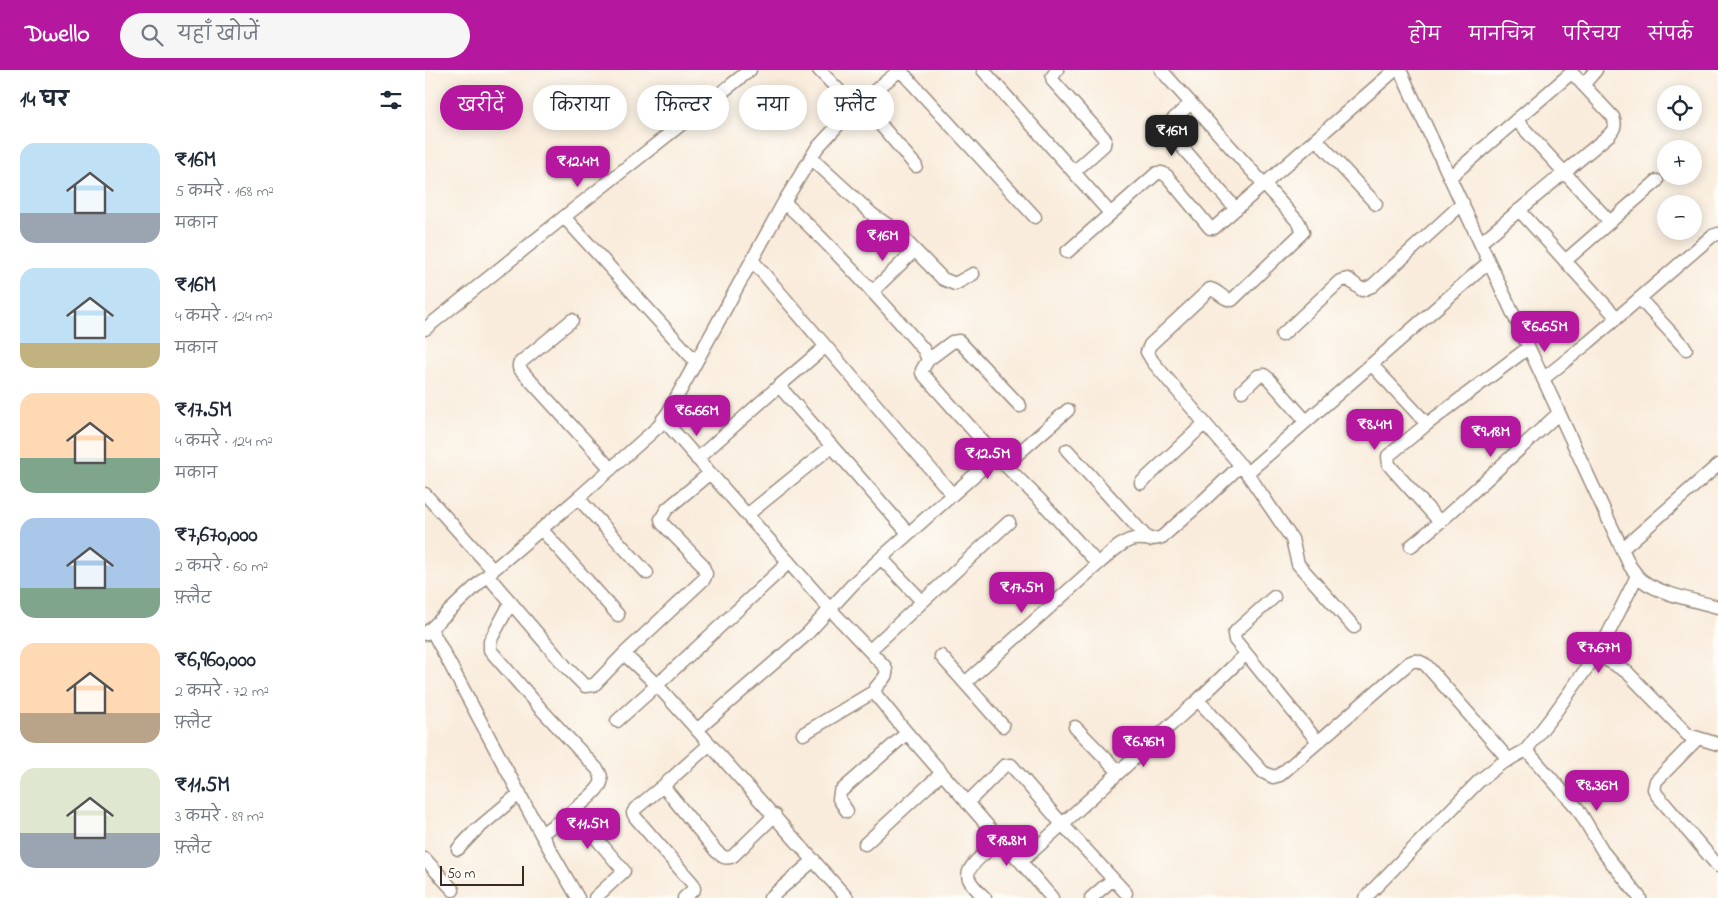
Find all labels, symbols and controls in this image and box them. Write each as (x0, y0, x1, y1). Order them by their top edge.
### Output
search box (120, 13, 470, 58)
text: Dwello (25, 18, 90, 53)
icon: search (138, 21, 166, 49)
text: यहाँ खोजें (178, 22, 259, 49)
text: होम (1409, 23, 1441, 49)
text: मानचित्र (1469, 23, 1535, 49)
text: परिचय (1563, 23, 1620, 49)
text: संपर्क (1648, 23, 1693, 49)
chip: खरीदें (440, 85, 523, 130)
chip: किराया (533, 85, 627, 130)
chip: फ़िल्टर (637, 85, 729, 130)
chip: नया (739, 85, 807, 130)
chip: फ़्लैट (817, 85, 894, 130)
map controls (1657, 85, 1702, 240)
button: locate (1657, 85, 1702, 130)
text: 14 घर (20, 86, 69, 116)
icon: filters (377, 86, 405, 114)
pin: ₹16M (1142, 114, 1202, 157)
text: ₹16M (1156, 119, 1188, 143)
button: + (1657, 140, 1702, 185)
text: ₹16M (175, 146, 216, 176)
pin: ₹12.4M (537, 146, 619, 188)
text: ₹12.4M (557, 150, 599, 174)
icon: home (60, 163, 120, 223)
text: 5 कमरे · 168 m² (175, 180, 274, 204)
button: − (1657, 195, 1702, 240)
text: मकान (175, 212, 217, 236)
pin: ₹16M (853, 220, 913, 262)
text: ₹16M (867, 224, 899, 248)
text: ₹16M (175, 271, 216, 301)
icon: home (60, 288, 120, 348)
text: 4 कमरे · 124 m² (175, 305, 273, 329)
pin: ₹6.65M (1504, 310, 1586, 353)
text: ₹6.65M (1522, 315, 1568, 339)
text: मकान (175, 337, 217, 361)
pin: ₹6.66M (656, 394, 738, 437)
text: ₹17.5M (175, 396, 232, 426)
text: ₹6.66M (675, 399, 719, 423)
pin: ₹8.4M (1340, 408, 1410, 451)
icon: home (60, 413, 120, 473)
text: ₹8.4M (1357, 413, 1393, 437)
pin: ₹9.18M (1450, 416, 1532, 458)
text: ₹9.18M (1472, 420, 1510, 444)
text: 4 कमरे · 124 m² (175, 430, 273, 454)
pin: ₹12.5M (947, 438, 1029, 480)
text: ₹12.5M (966, 442, 1010, 466)
text: मकान (175, 462, 217, 486)
text: ₹7,670,000 (175, 521, 258, 551)
icon: home (60, 538, 120, 598)
text: 2 कमरे · 60 m² (175, 555, 268, 579)
pin: ₹17.5M (981, 572, 1063, 614)
text: ₹17.5M (1000, 576, 1044, 600)
text: फ़्लैट (175, 587, 211, 611)
pin: ₹7.67M (1558, 632, 1640, 674)
text: ₹7.67M (1578, 636, 1620, 660)
text: ₹6,960,000 (175, 646, 256, 676)
icon: home (60, 663, 120, 723)
text: 2 कमरे · 72 m² (175, 680, 269, 704)
text: फ़्लैट (175, 712, 211, 736)
pin: ₹6.96M (1103, 726, 1185, 768)
text: ₹6.96M (1123, 730, 1165, 754)
pin: ₹8.36M (1556, 770, 1638, 812)
text: ₹11.5M (175, 771, 230, 801)
text: ₹8.36M (1576, 774, 1618, 798)
icon: home (60, 788, 120, 848)
text: 3 कमरे · 89 m² (175, 805, 264, 829)
pin: ₹11.5M (547, 808, 629, 850)
text: ₹11.5M (567, 812, 609, 836)
pin: ₹18.8M (966, 824, 1048, 867)
text: ₹18.8M (987, 829, 1027, 853)
text: फ़्लैट (175, 837, 211, 861)
scale bar (440, 863, 524, 886)
text: 50 m (447, 864, 475, 885)

